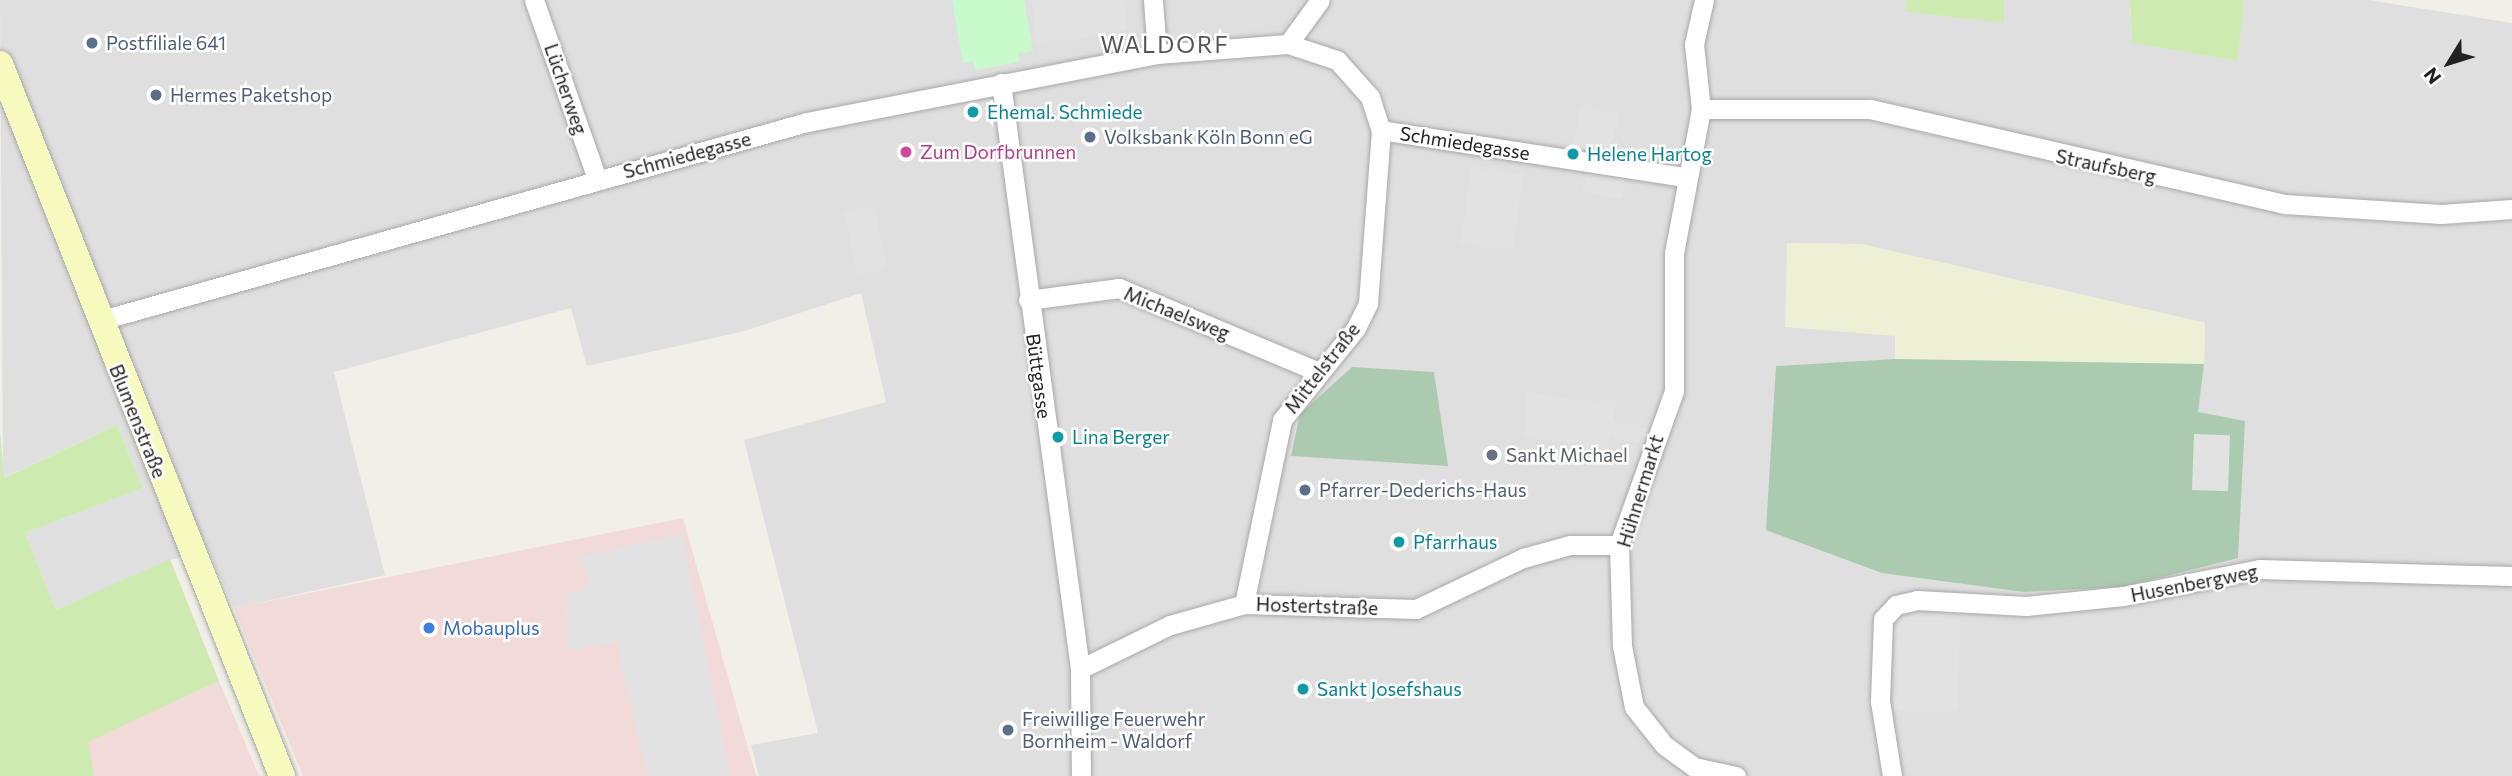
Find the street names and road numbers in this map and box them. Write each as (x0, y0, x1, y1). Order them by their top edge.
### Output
street label: Lücherweg (540, 41, 592, 137)
street label: Schmiedegasse (1398, 121, 1532, 165)
street label: Schmiedegasse (621, 127, 753, 183)
street label: Straufsberg (2054, 144, 2158, 188)
street label: Michaelsweg (1121, 281, 1233, 345)
street label: Mittelstraße (1280, 318, 1364, 418)
street label: Büttgasse (1022, 332, 1056, 420)
street label: Blumenstraße (105, 361, 171, 481)
street label: Hühnermarkt (1612, 432, 1668, 550)
street label: Husenbergweg (2129, 560, 2259, 606)
street label: Hostertstraße (1255, 592, 1379, 620)

